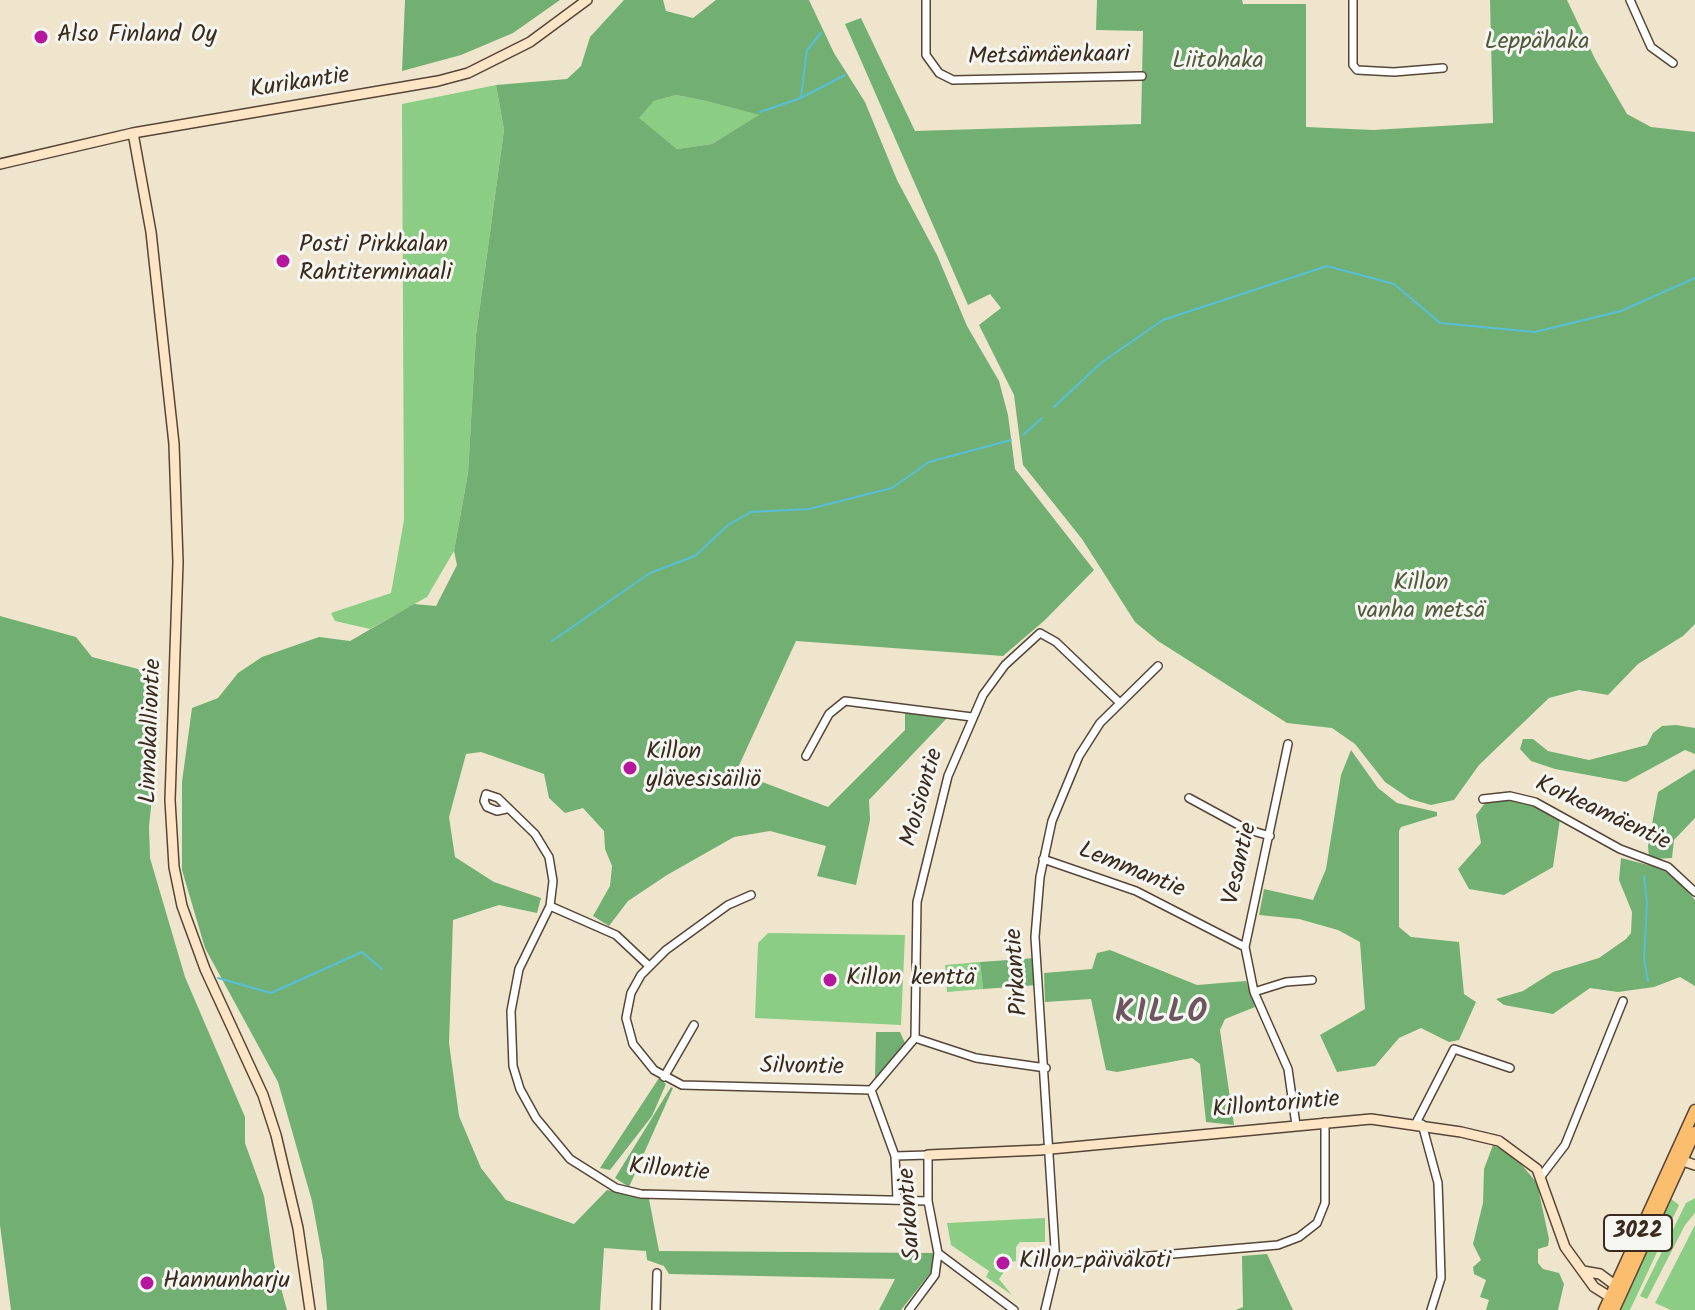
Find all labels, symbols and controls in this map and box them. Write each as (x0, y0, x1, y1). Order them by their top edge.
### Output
place label: Also Finland Oy (57, 23, 217, 51)
marker: Also Finland Oy (32, 28, 50, 46)
park label: Leppähaka (1485, 30, 1589, 58)
street label: Metsämäenkaari (968, 42, 1130, 74)
park label: Liitohaka (1172, 49, 1264, 77)
street label: Kurikantie (248, 63, 352, 107)
place label: Posti Pirkkalan Rahtiterminaali (299, 233, 452, 289)
marker: Posti Pirkkalan Rahtiterminaali (274, 252, 292, 270)
park label: Killon vanha metsä (1357, 571, 1485, 627)
street label: Linnakalliontie (136, 658, 170, 804)
place label: Killon ylävesisäiliö (646, 740, 761, 796)
street label: Moisiontie (896, 746, 952, 850)
marker: Killon ylävesisäiliö (621, 759, 639, 777)
street label: Korkeamäentie (1530, 771, 1674, 859)
street label: Vesantie (1219, 820, 1265, 908)
street label: Lemmantie (1074, 838, 1188, 906)
street label: Pirkantie (1002, 927, 1036, 1017)
place label: Killon kenttä (846, 966, 976, 994)
marker: Killon kenttä (821, 971, 839, 989)
district label: KILLO (1115, 997, 1209, 1035)
street label: Silvontie (760, 1054, 844, 1084)
street label: Killontorintie (1211, 1087, 1341, 1127)
street label: Killontie (627, 1154, 711, 1190)
street label: Sarkontie (894, 1167, 930, 1261)
road number: 3022 (1604, 1215, 1672, 1251)
place label: Killon päiväkoti (1019, 1249, 1171, 1277)
marker: Killon päiväkoti (994, 1254, 1012, 1272)
place label: Hannunharju (163, 1269, 290, 1297)
marker: Hannunharju (138, 1274, 156, 1292)

